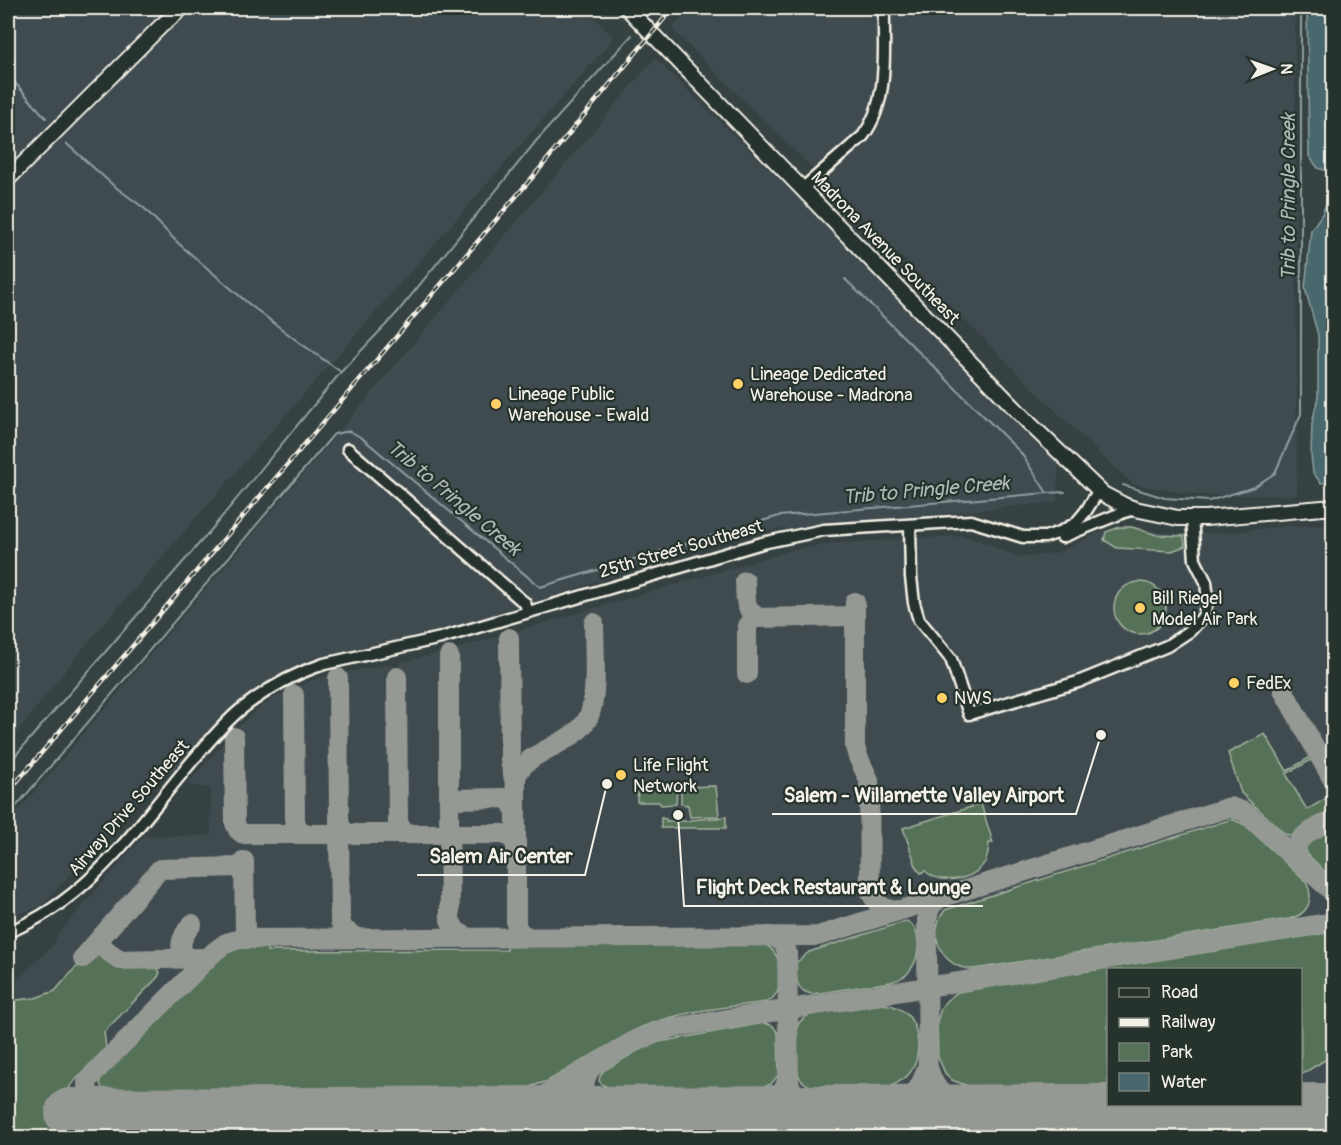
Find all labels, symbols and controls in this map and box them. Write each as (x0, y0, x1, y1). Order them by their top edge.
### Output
north arrow (1242, 39, 1302, 99)
text: N (1276, 63, 1296, 75)
water label: Trib to Pringle Creek (1276, 112, 1301, 281)
street label: Madrona Avenue Southeast (806, 166, 965, 330)
place label: Lineage Dedicated Warehouse - Madrona (750, 363, 913, 407)
marker: Lineage Dedicated Warehouse - Madrona (731, 377, 745, 391)
place label: Lineage Public Warehouse - Ewald (508, 383, 649, 427)
marker: Lineage Public Warehouse - Ewald (489, 397, 503, 411)
water label: Trib to Pringle Creek (382, 435, 527, 562)
water label: Trib to Pringle Creek (842, 470, 1012, 510)
street label: 25th Street Southeast (596, 514, 766, 583)
place label: Bill Riegel Model Air Park (1152, 587, 1258, 631)
marker: Bill Riegel Model Air Park (1133, 601, 1147, 615)
place label: FedEx (1246, 672, 1291, 695)
marker: FedEx (1227, 676, 1241, 690)
place label: NWS (954, 687, 992, 710)
marker: NWS (935, 691, 949, 705)
street label: Airway Drive Southeast (63, 735, 195, 881)
place label: Life Flight Network (633, 754, 709, 798)
marker: Life Flight Network (614, 768, 628, 782)
callout: Salem - Willamette Valley Airport (772, 776, 1076, 814)
text: Salem - Willamette Valley Airport (784, 783, 1065, 808)
callout: Salem Air Center (417, 837, 585, 875)
text: Salem Air Center (429, 844, 574, 869)
callout: Flight Deck Restaurant & Lounge (684, 868, 983, 906)
text: Flight Deck Restaurant & Lounge (696, 875, 971, 900)
legend (1107, 968, 1302, 1106)
text: Road (1161, 981, 1198, 1004)
text: Railway (1161, 1011, 1216, 1034)
text: Park (1161, 1041, 1193, 1064)
text: Water (1161, 1071, 1207, 1094)

